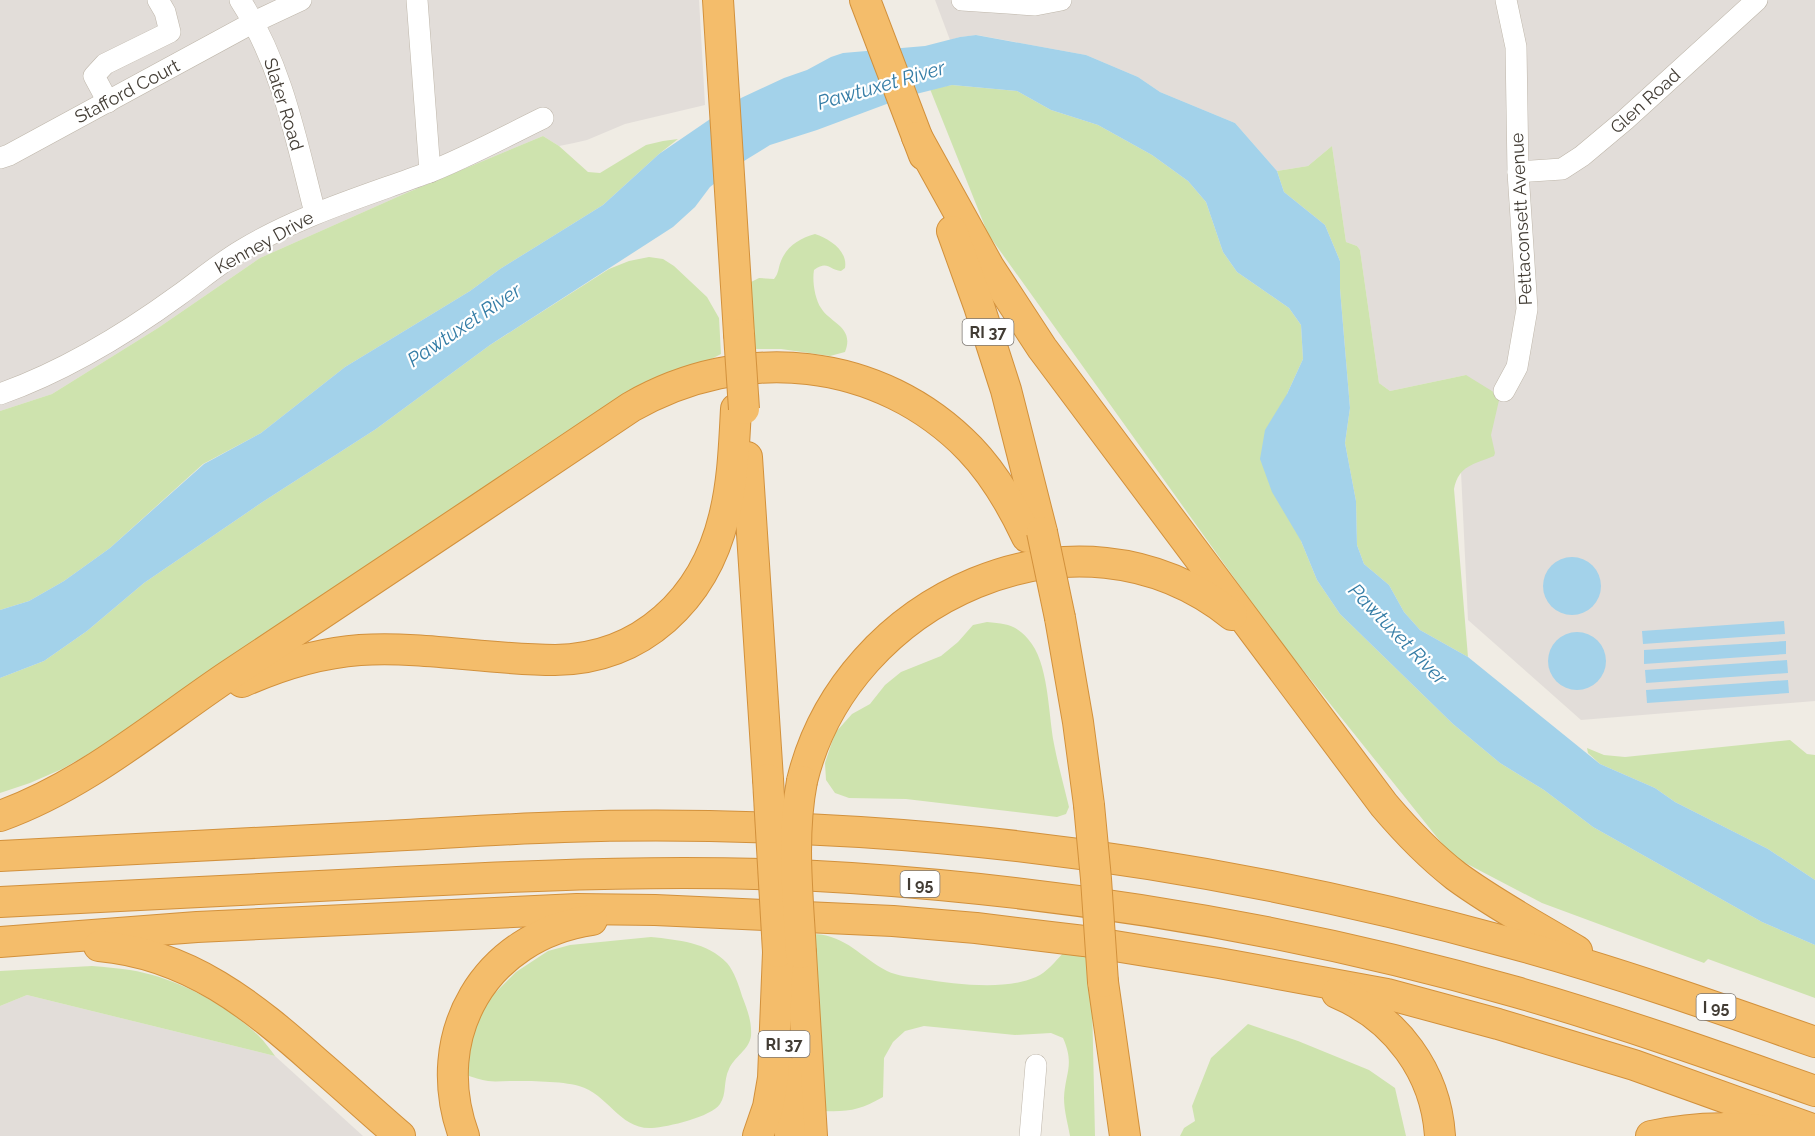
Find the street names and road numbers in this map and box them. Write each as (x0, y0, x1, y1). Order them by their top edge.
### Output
street label: Stafford Court (71, 55, 183, 127)
street label: Slater Road (260, 55, 308, 153)
street label: Glen Road (1606, 64, 1684, 138)
street label: Pettaconsett Avenue (1506, 132, 1536, 306)
street label: Kenney Drive (211, 206, 317, 278)
road number: RI 37 (962, 319, 1014, 345)
road number: I 95 (900, 871, 940, 897)
road number: I 95 (1696, 994, 1736, 1020)
road number: RI 37 (758, 1031, 810, 1057)

